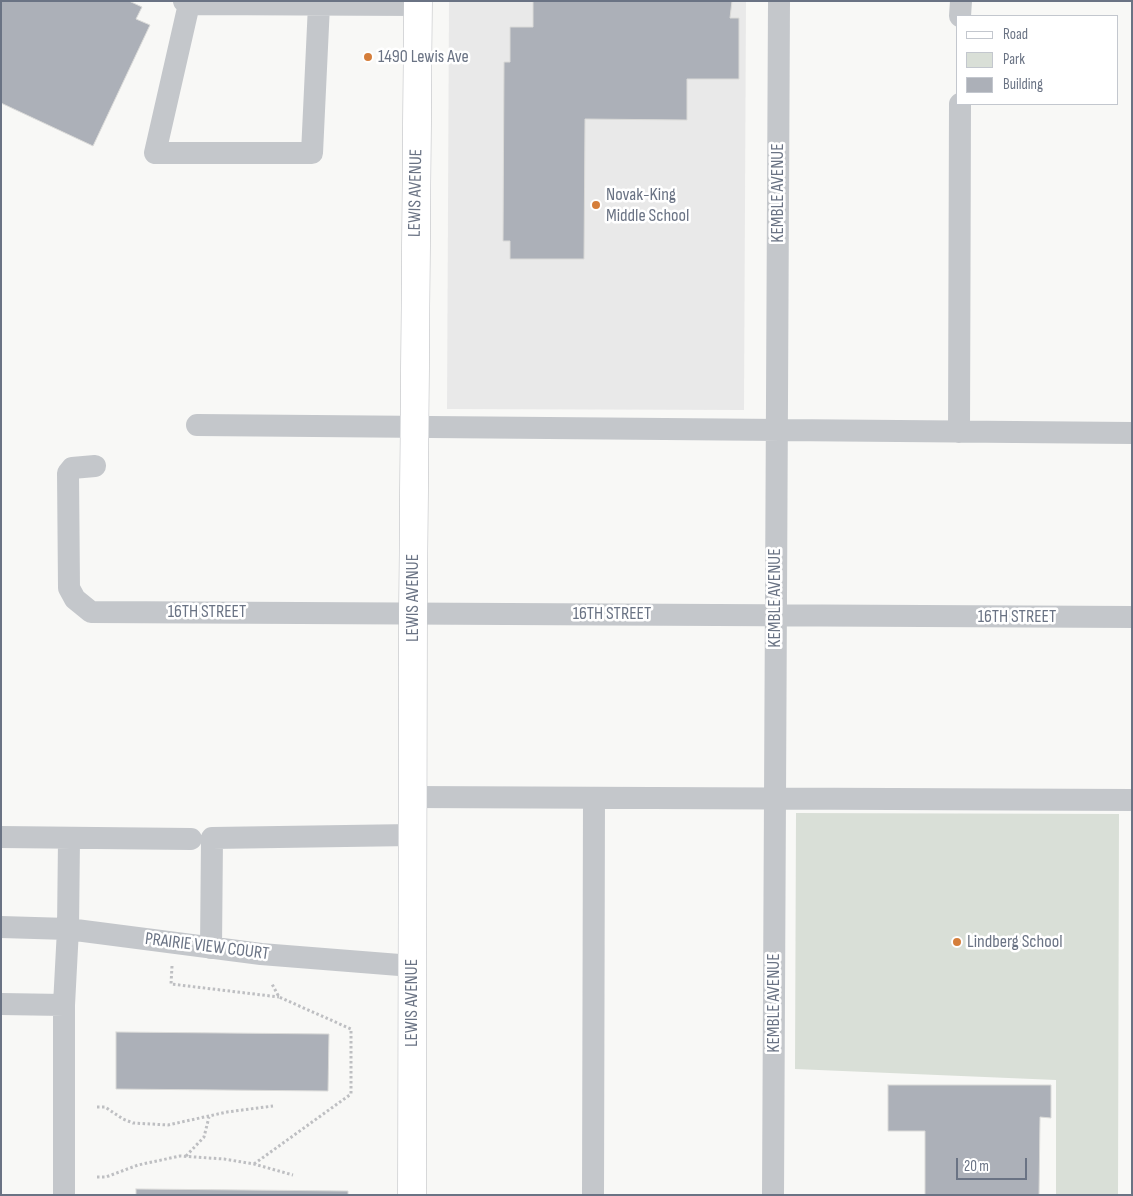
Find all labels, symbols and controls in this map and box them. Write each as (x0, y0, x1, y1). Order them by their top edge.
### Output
legend (956, 15, 1118, 105)
text: Road (1003, 25, 1028, 44)
place label: 1490 Lewis Ave (378, 46, 469, 68)
text: Park (1003, 50, 1025, 69)
marker: 1490 Lewis Ave (362, 51, 374, 63)
text: Building (1003, 75, 1043, 94)
street label: KEMBLE AVENUE (767, 143, 789, 243)
street label: LEWIS AVENUE (404, 149, 428, 237)
place label: Novak-King Middle School (606, 184, 689, 226)
marker: Novak-King Middle School (590, 199, 602, 211)
street label: KEMBLE AVENUE (764, 548, 786, 648)
street label: LEWIS AVENUE (402, 554, 424, 642)
street label: 16TH STREET (168, 601, 246, 623)
street label: 16TH STREET (573, 603, 651, 625)
street label: 16TH STREET (978, 606, 1056, 628)
street label: PRAIRIE VIEW COURT (144, 929, 270, 965)
place label: Lindberg School (967, 931, 1063, 953)
marker: Lindberg School (951, 936, 963, 948)
street label: KEMBLE AVENUE (763, 953, 785, 1053)
street label: LEWIS AVENUE (401, 959, 423, 1047)
scale bar (958, 1148, 1029, 1180)
text: 20 m (964, 1157, 989, 1176)

